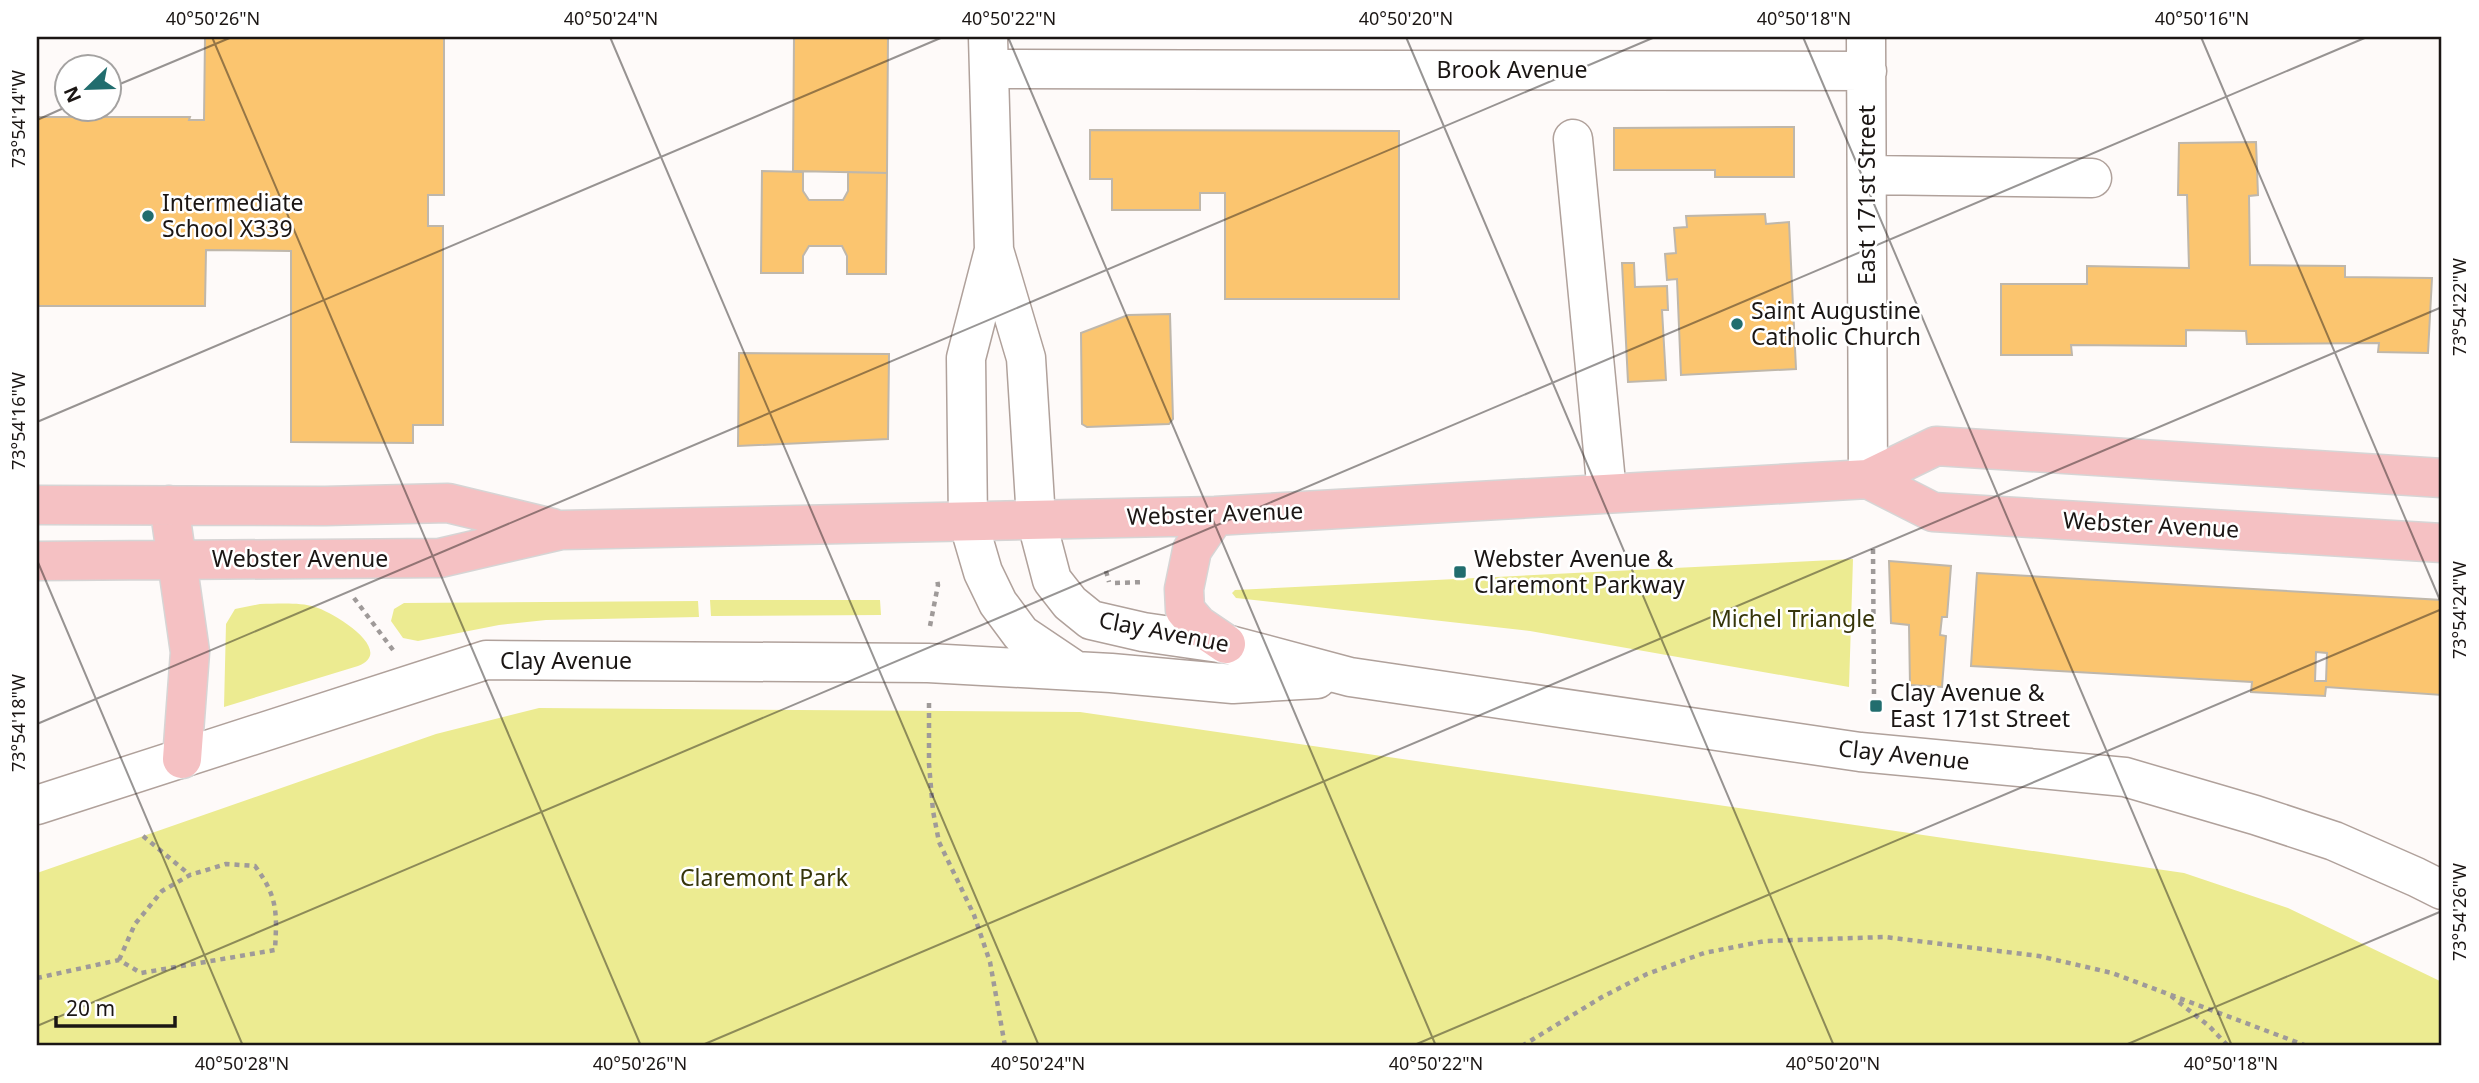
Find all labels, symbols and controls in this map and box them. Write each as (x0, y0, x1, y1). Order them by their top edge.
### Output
text: 40°50'26"N (166, 6, 260, 30)
text: 40°50'24"N (564, 6, 658, 30)
text: 40°50'22"N (962, 6, 1056, 30)
text: 40°50'20"N (1359, 6, 1453, 30)
text: 40°50'18"N (1757, 6, 1851, 30)
text: 40°50'16"N (2155, 6, 2249, 30)
north arrow (52, 52, 122, 122)
street label: Brook Avenue (1437, 53, 1587, 85)
text: 73°54'14"W (6, 70, 30, 168)
text: N (57, 82, 87, 107)
street label: East 171st Street (1850, 105, 1882, 285)
place label: Intermediate School X339 (162, 186, 304, 244)
marker: Intermediate School X339 (140, 208, 156, 224)
text: 73°54'22"W (2447, 258, 2471, 356)
place label: Saint Augustine Catholic Church (1751, 294, 1921, 352)
marker: Saint Augustine Catholic Church (1729, 316, 1745, 332)
text: 73°54'16"W (6, 372, 30, 470)
street label: Webster Avenue (1126, 494, 1304, 532)
street label: Webster Avenue (2062, 503, 2240, 545)
street label: Webster Avenue (212, 542, 388, 574)
place label: Webster Avenue & Claremont Parkway (1474, 542, 1685, 600)
text: 73°54'24"W (2447, 561, 2471, 659)
marker: Webster Avenue & Claremont Parkway (1452, 564, 1468, 580)
park label: Michel Triangle (1711, 602, 1875, 634)
street label: Clay Avenue (1096, 603, 1232, 659)
street label: Clay Avenue (500, 644, 632, 676)
text: 73°54'18"W (6, 674, 30, 772)
place label: Clay Avenue & East 171st Street (1890, 676, 2070, 734)
marker: Clay Avenue & East 171st Street (1868, 698, 1884, 714)
street label: Clay Avenue (1837, 731, 1971, 777)
park label: Claremont Park (680, 861, 849, 893)
text: 73°54'26"W (2447, 863, 2471, 961)
scale bar (56, 985, 175, 1029)
text: 20 m (66, 994, 115, 1022)
text: 40°50'28"N (195, 1051, 289, 1075)
text: 40°50'26"N (593, 1051, 687, 1075)
text: 40°50'24"N (991, 1051, 1085, 1075)
text: 40°50'22"N (1389, 1051, 1483, 1075)
text: 40°50'20"N (1786, 1051, 1880, 1075)
text: 40°50'18"N (2184, 1051, 2278, 1075)

